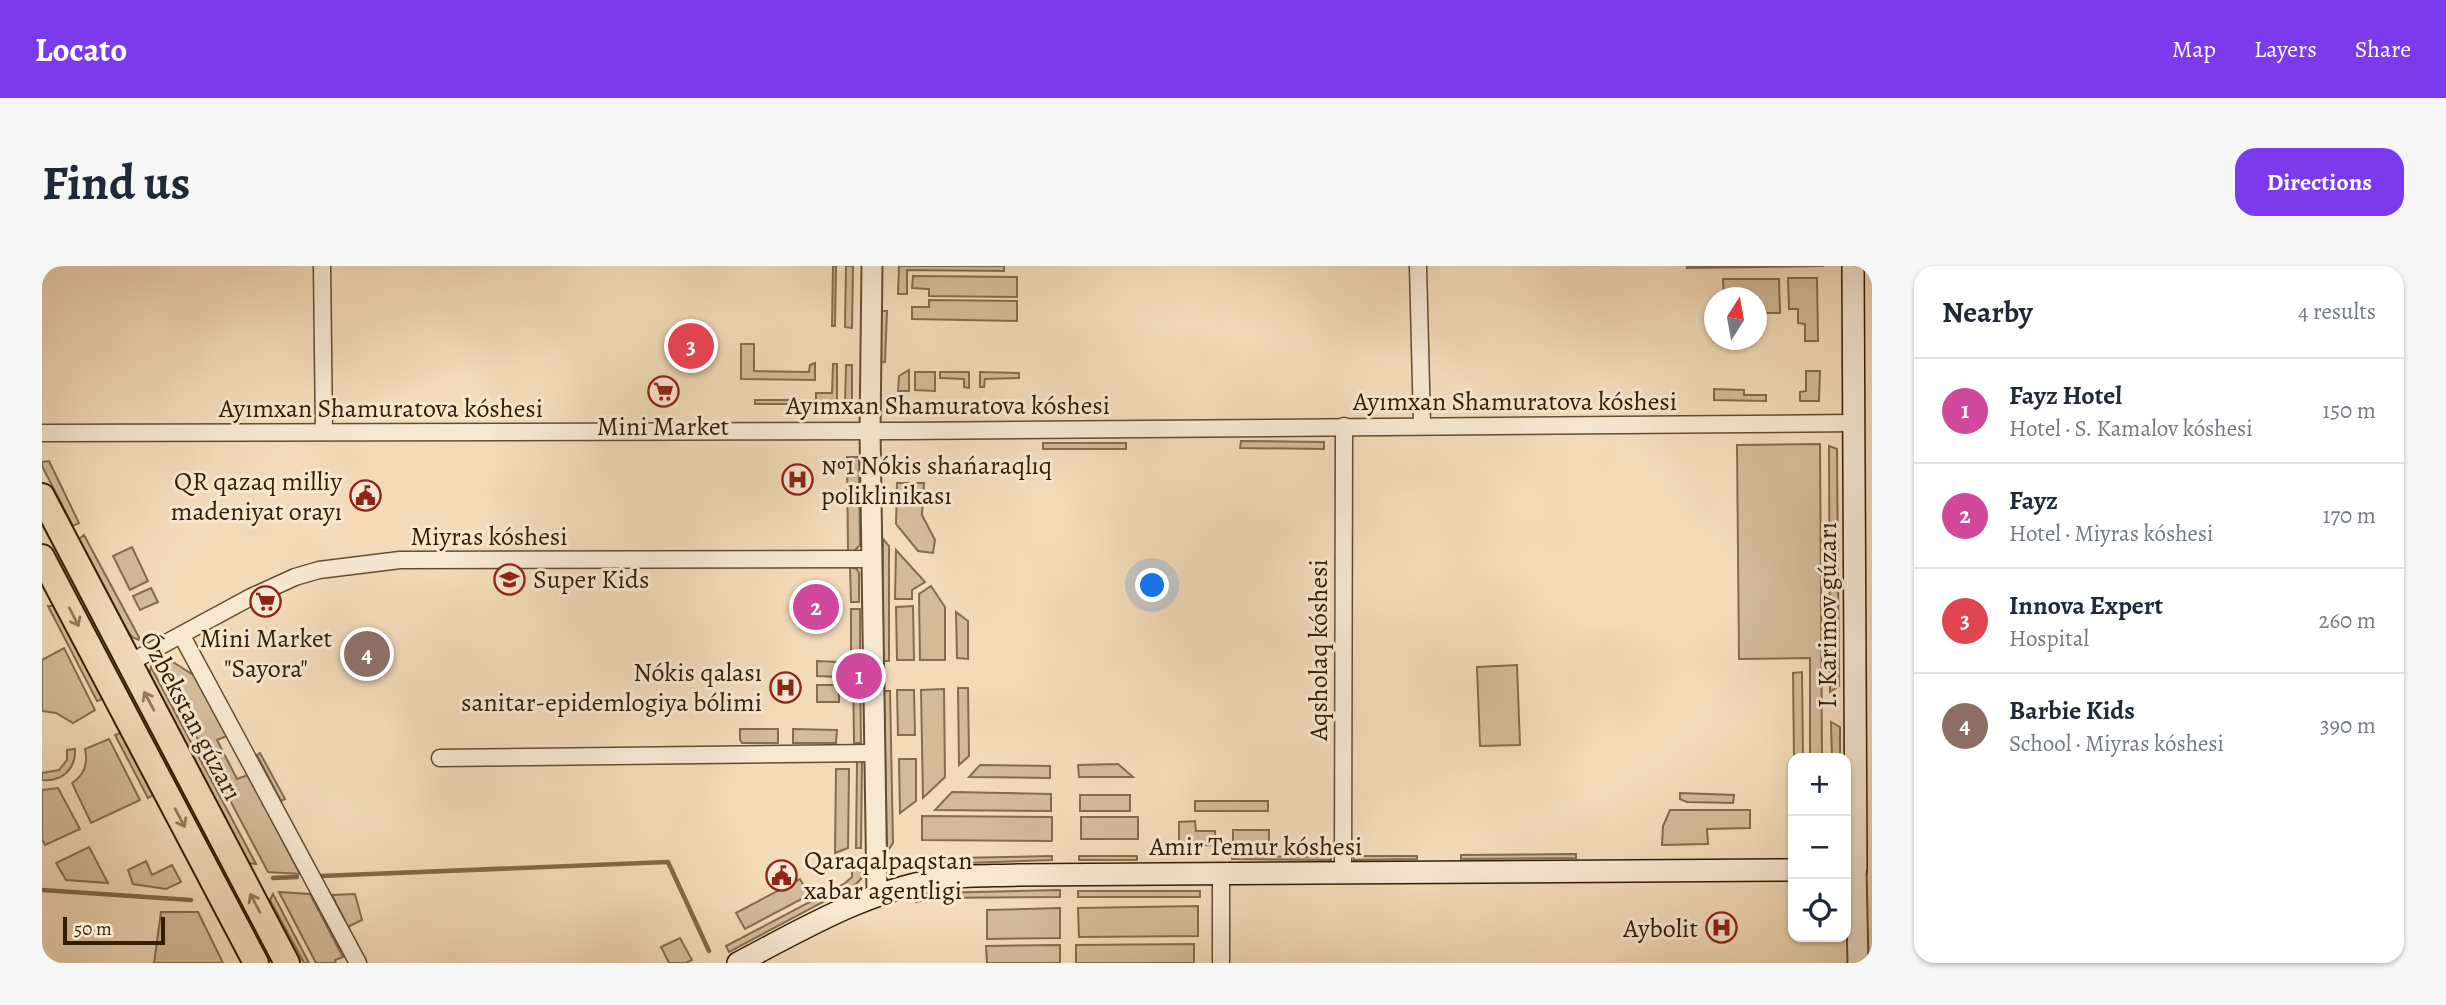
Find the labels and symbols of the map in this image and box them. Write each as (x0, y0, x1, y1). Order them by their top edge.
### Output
north arrow (1704, 287, 1767, 350)
pin: 3 (668, 320, 714, 372)
supermarket icon: Mini Market (646, 374, 680, 408)
street label: Ayımxan Shamuratova kóshesi (1352, 384, 1677, 419)
street label: Ayımxan Shamuratova kóshesi (785, 388, 1110, 423)
street label: Ayımxan Shamuratova kóshesi (218, 391, 543, 426)
place label: Mini Market (597, 409, 730, 444)
place label: №1 Nókis shańaraqlıq poliklinikası (821, 448, 1052, 513)
hospital icon: №1 Nókis shańaraqlıq poliklinikası (781, 463, 815, 497)
place label: QR qazaq milliy madeniyat orayı (171, 464, 342, 529)
public building icon: QR qazaq milliy madeniyat orayı (348, 479, 382, 513)
street label: Miyras kóshesi (410, 519, 568, 554)
street label: I. Karimov gúzarı (1810, 522, 1845, 708)
street label: Aqsholaq kóshesi (1301, 559, 1336, 742)
school or university icon: Super Kids (493, 562, 527, 596)
place label: Super Kids (533, 562, 649, 597)
your location (1135, 568, 1169, 602)
pin: 2 (793, 581, 839, 633)
supermarket icon: Mini Market "Sayora" (249, 585, 283, 619)
one-way arrow (67, 606, 81, 627)
place label: Mini Market "Sayora" (200, 621, 333, 686)
street label: Ózbekstan gúzarı (132, 625, 250, 807)
pin: 4 (344, 628, 390, 680)
pin: 1 (836, 650, 882, 702)
place label: Nókis qalası sanitar-epidemlogiya bólimi (461, 655, 762, 720)
hospital icon: Nókis qalası sanitar-epidemlogiya bólimi (768, 670, 802, 704)
one-way arrow (142, 692, 156, 712)
one-way arrow (173, 808, 187, 828)
street label: Amir Temur kóshesi (1149, 829, 1362, 864)
place label: Qaraqalpaqstan xabar agentligi (804, 843, 973, 908)
public building icon: Qaraqalpaqstan xabar agentligi (764, 858, 798, 892)
one-way arrow (248, 893, 262, 913)
place label: Aybolit (1622, 911, 1698, 946)
hospital icon: Aybolit (1704, 911, 1738, 945)
scale bar (63, 914, 164, 946)

